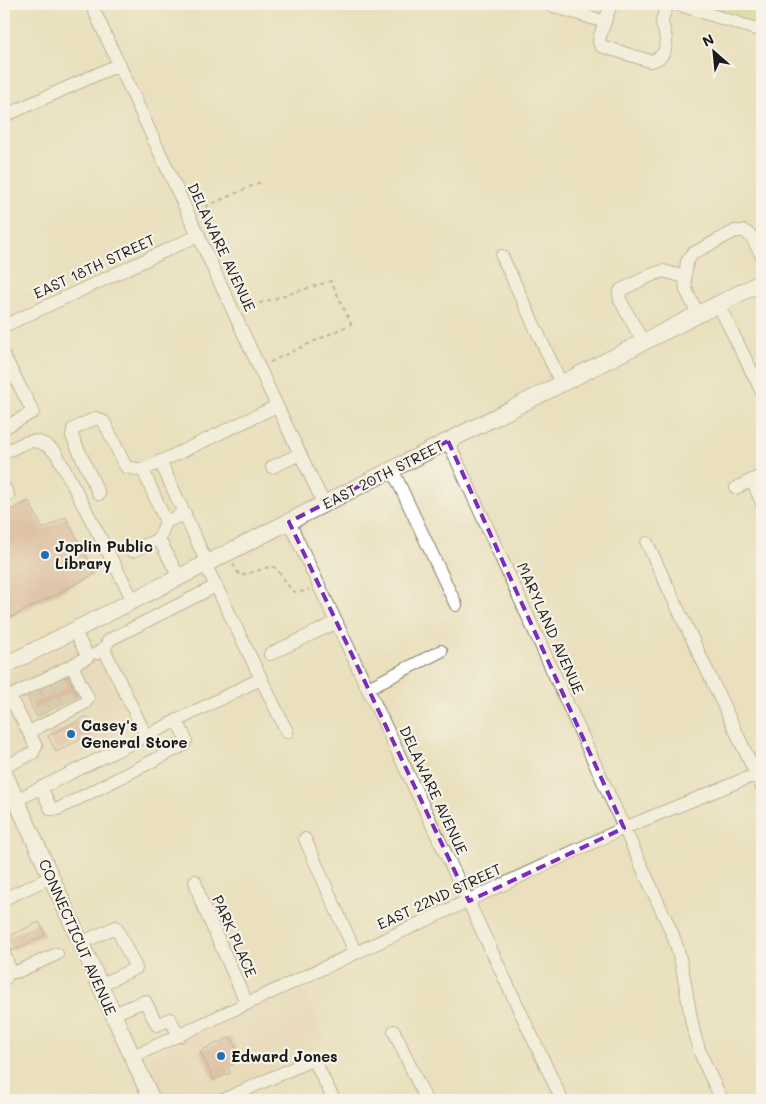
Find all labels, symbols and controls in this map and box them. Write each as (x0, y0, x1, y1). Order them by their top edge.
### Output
north arrow (688, 28, 738, 78)
text: N (699, 29, 717, 51)
street label: DELAWARE AVENUE (183, 179, 261, 315)
street label: EAST 18TH STREET (30, 229, 158, 303)
street label: EAST 20TH STREET (319, 435, 447, 513)
place label: Joplin Public Library (55, 536, 153, 573)
marker: Joplin Public Library (39, 549, 51, 561)
street label: MARYLAND AVENUE (513, 559, 589, 697)
place label: Casey's General Store (81, 715, 187, 752)
street label: DELAWARE AVENUE (395, 722, 473, 858)
marker: Casey's General Store (65, 728, 77, 740)
street label: CONNECTICUT AVENUE (35, 856, 122, 1019)
street label: EAST 22ND STREET (373, 858, 505, 934)
street label: PARK PLACE (208, 892, 262, 980)
place label: Edward Jones (231, 1046, 338, 1066)
marker: Edward Jones (215, 1050, 227, 1062)

